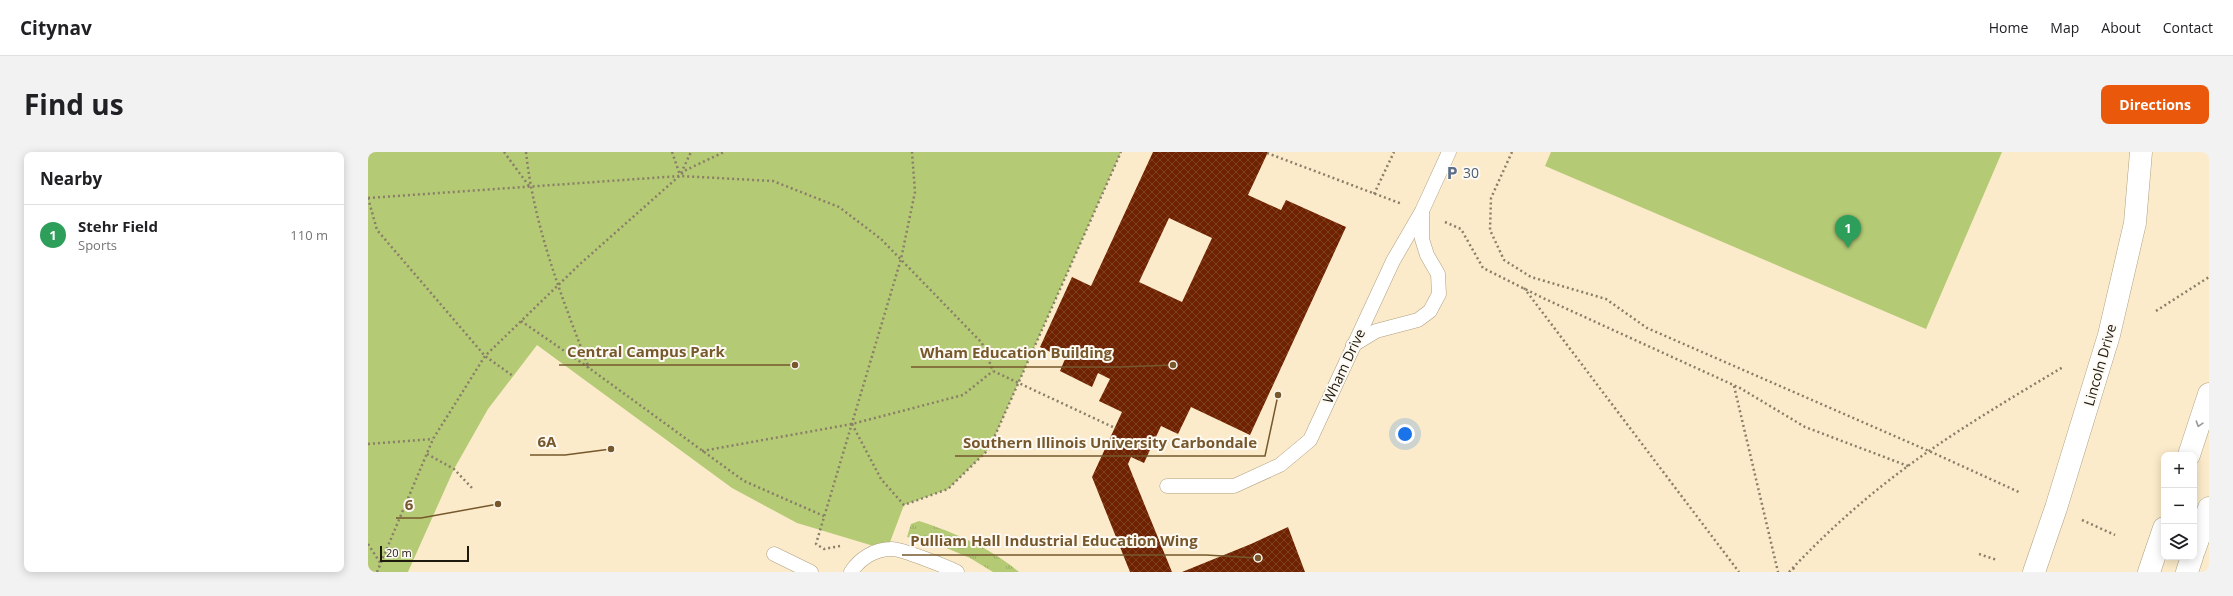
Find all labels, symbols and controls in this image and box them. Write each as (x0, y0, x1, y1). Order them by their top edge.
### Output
text: Citynav (20, 15, 92, 41)
text: Home (1989, 18, 2028, 37)
text: Map (2050, 18, 2079, 37)
text: About (2101, 18, 2141, 37)
text: Contact (2163, 18, 2213, 37)
text: Find us (24, 85, 124, 123)
button: Directions (2101, 85, 2209, 124)
place label: 30 (1463, 163, 1479, 182)
parking icon: 30 (1444, 165, 1460, 181)
text: Nearby (40, 167, 102, 190)
pin: 1 (1835, 215, 1861, 248)
text: Stehr Field (78, 216, 158, 236)
text: 1 (49, 226, 57, 244)
text: 110 m (290, 226, 328, 244)
text: Sports (78, 236, 117, 254)
street label: Lincoln Drive (2079, 321, 2120, 408)
street label: Wham Drive (1318, 325, 1369, 406)
callout: Central Campus Park (559, 338, 733, 365)
callout: Wham Education Building (911, 340, 1120, 367)
text: Central Campus Park (567, 341, 726, 361)
text: Wham Education Building (920, 342, 1113, 362)
one-way arrow (2195, 421, 2204, 428)
your location (1395, 424, 1415, 444)
callout: 6A (530, 428, 565, 455)
callout: Southern Illinois University Carbondale (955, 429, 1265, 456)
text: 6A (538, 431, 557, 451)
text: Southern Illinois University Carbondale (963, 432, 1257, 452)
map controls (2161, 452, 2197, 560)
button: + (2161, 452, 2197, 488)
button: − (2161, 488, 2197, 524)
callout: 6 (396, 491, 421, 518)
text: 6 (405, 494, 414, 514)
button: layers (2161, 524, 2197, 560)
callout: Pulliam Hall Industrial Education Wing (902, 528, 1206, 555)
text: Pulliam Hall Industrial Education Wing (910, 530, 1198, 550)
scale bar (380, 544, 469, 563)
text: 20 m (386, 545, 412, 560)

